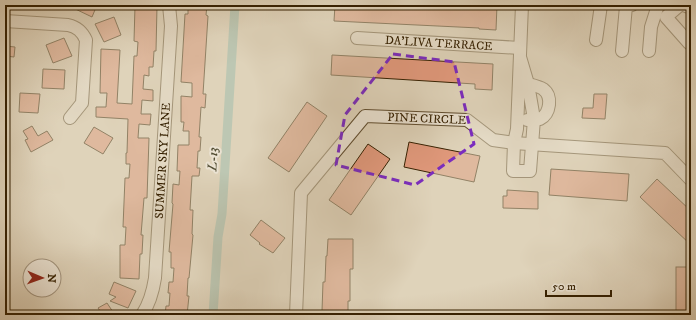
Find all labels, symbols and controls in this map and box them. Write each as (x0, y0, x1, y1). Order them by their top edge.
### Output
street label: DA'LIVA TERRACE (385, 32, 494, 54)
street label: SUMMER SKY LANE (151, 102, 174, 219)
street label: PINE CIRCLE (387, 109, 467, 127)
water label: L-13 (204, 147, 222, 172)
north arrow (22, 258, 62, 298)
scale bar (546, 272, 611, 298)
text: N (44, 274, 58, 283)
text: 50 m (552, 279, 576, 294)

